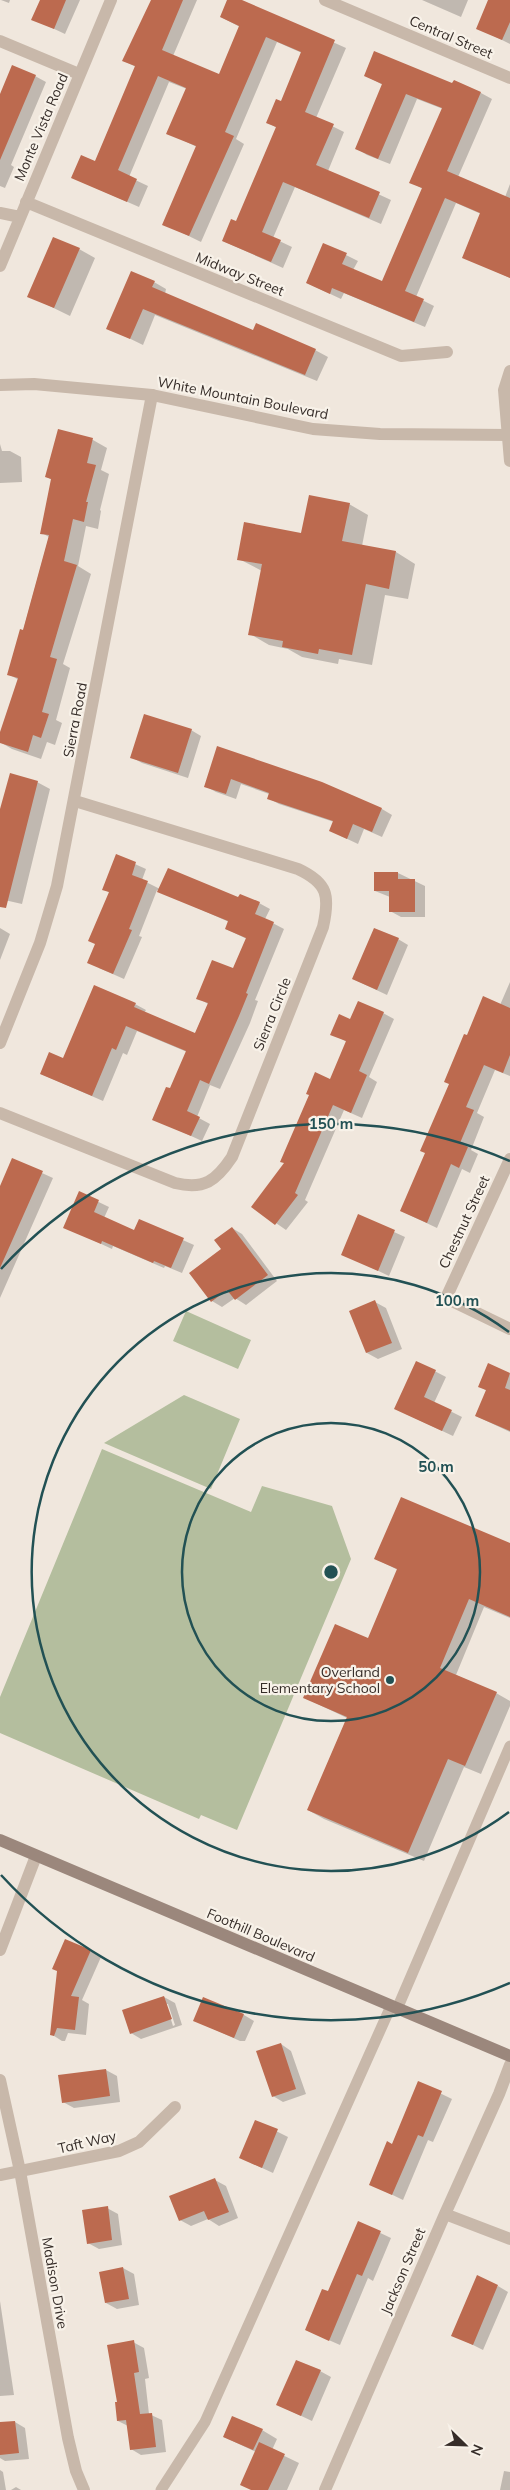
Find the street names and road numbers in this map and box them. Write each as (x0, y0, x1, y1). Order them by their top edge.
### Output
street label: Central Street (407, 11, 496, 63)
street label: Monte Vista Road (10, 70, 72, 184)
street label: Midway Street (193, 248, 287, 300)
street label: White Mountain Boulevard (156, 373, 330, 423)
street label: Sierra Road (59, 681, 91, 759)
street label: Sierra Circle (249, 975, 295, 1053)
street label: Chestnut Street (435, 1172, 493, 1271)
street label: Foothill Boulevard (204, 1904, 318, 1966)
street label: Taft Way (56, 2126, 118, 2157)
street label: Jackson Street (377, 2225, 429, 2317)
street label: Madison Drive (38, 2236, 72, 2330)

